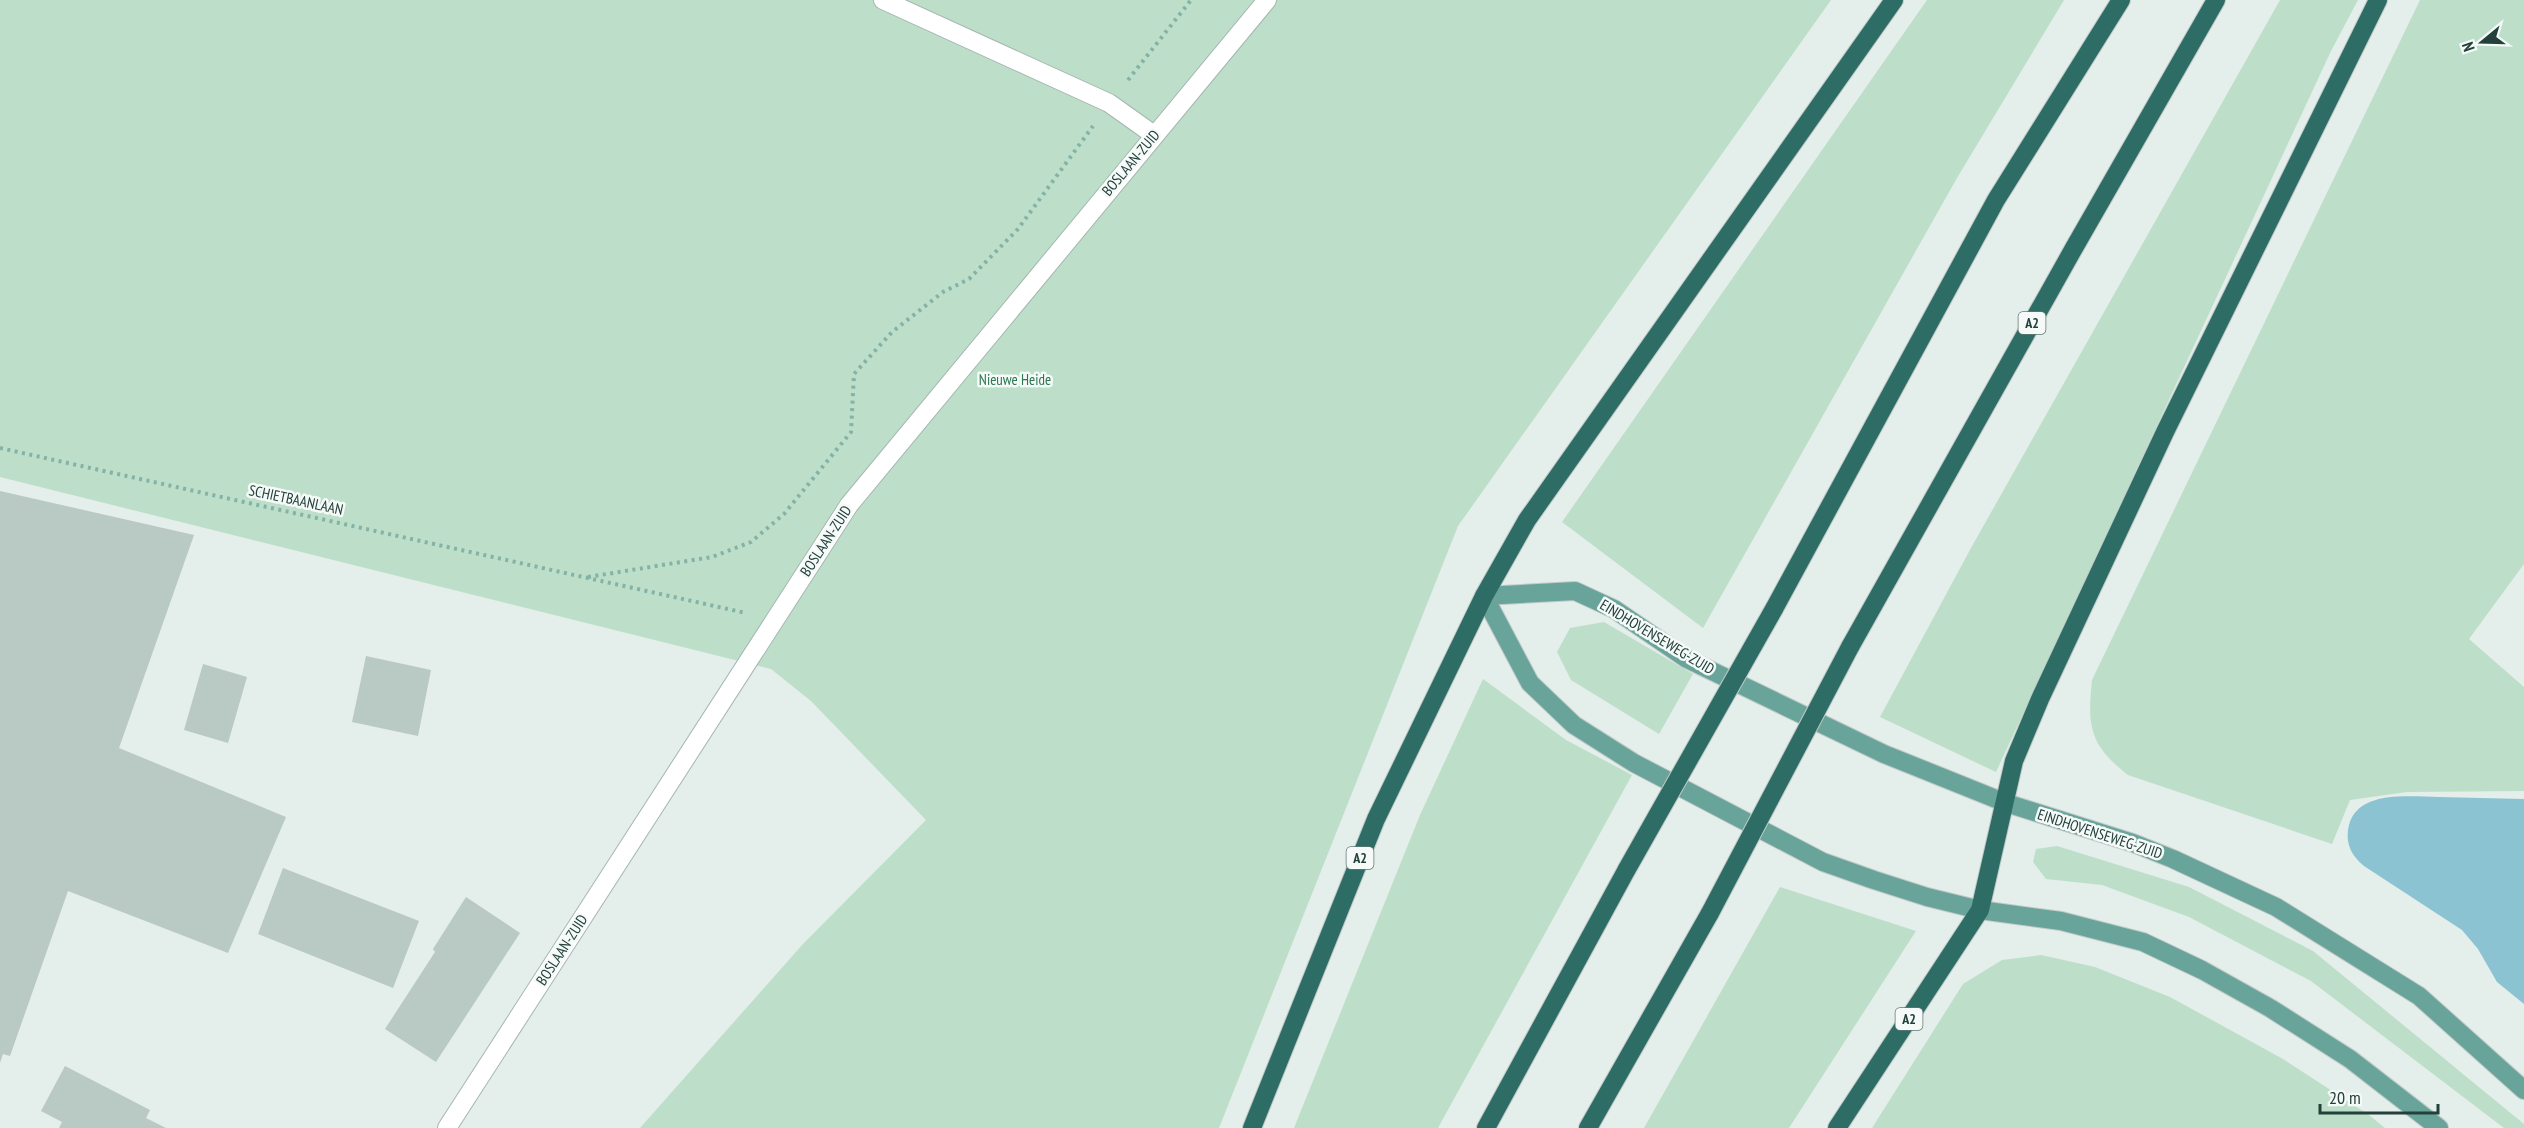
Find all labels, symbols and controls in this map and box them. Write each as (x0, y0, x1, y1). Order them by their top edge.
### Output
north arrow (2452, 12, 2512, 72)
text: N (2457, 40, 2479, 54)
street label: BOSLAAN-ZUID (1097, 126, 1164, 200)
road number: A2 (2018, 312, 2046, 334)
park label: Nieuwe Heide (979, 370, 1051, 389)
street label: SCHIETBAANLAAN (247, 480, 345, 519)
street label: BOSLAAN-ZUID (796, 502, 856, 580)
street label: EINDHOVENSEWEG-ZUID (1597, 595, 1718, 678)
street label: EINDHOVENSEWEG-ZUID (2035, 804, 2165, 863)
road number: A2 (1346, 847, 1374, 869)
street label: BOSLAAN-ZUID (532, 911, 592, 989)
road number: A2 (1896, 1008, 1922, 1030)
scale bar (2320, 1077, 2438, 1115)
text: 20 m (2329, 1086, 2361, 1109)

